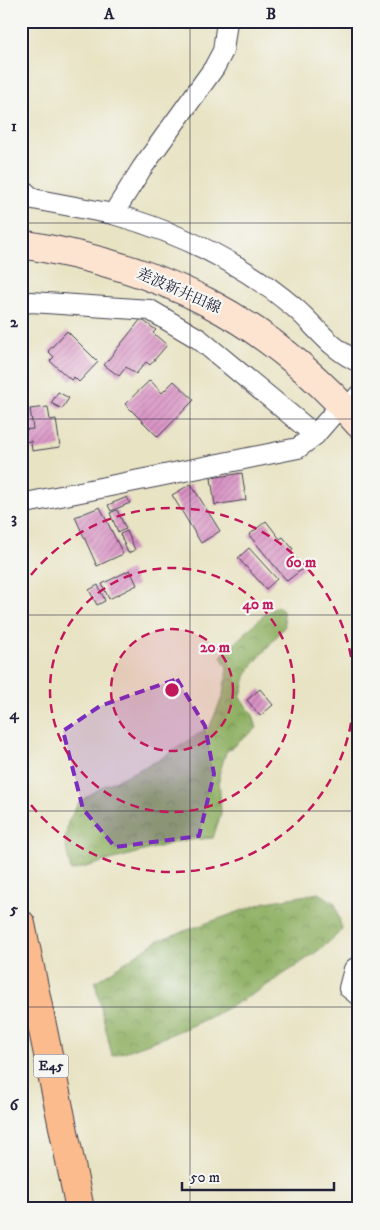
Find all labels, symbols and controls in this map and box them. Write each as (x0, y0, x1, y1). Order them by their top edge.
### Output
text: A (103, 4, 115, 24)
text: B (266, 4, 276, 24)
text: 1 (11, 116, 17, 136)
street label: 差波新井田線 (134, 264, 224, 318)
text: 2 (10, 312, 19, 332)
text: 3 (11, 508, 17, 528)
text: 60 m (286, 553, 317, 572)
text: 40 m (241, 595, 274, 614)
text: 20 m (200, 638, 231, 657)
centre of rings (163, 681, 181, 699)
text: 4 (8, 704, 19, 724)
text: 5 (9, 899, 18, 919)
road number: E45 (34, 1054, 68, 1078)
text: 6 (10, 1095, 20, 1115)
scale bar (182, 1160, 335, 1192)
text: 50 m (190, 1168, 220, 1187)

